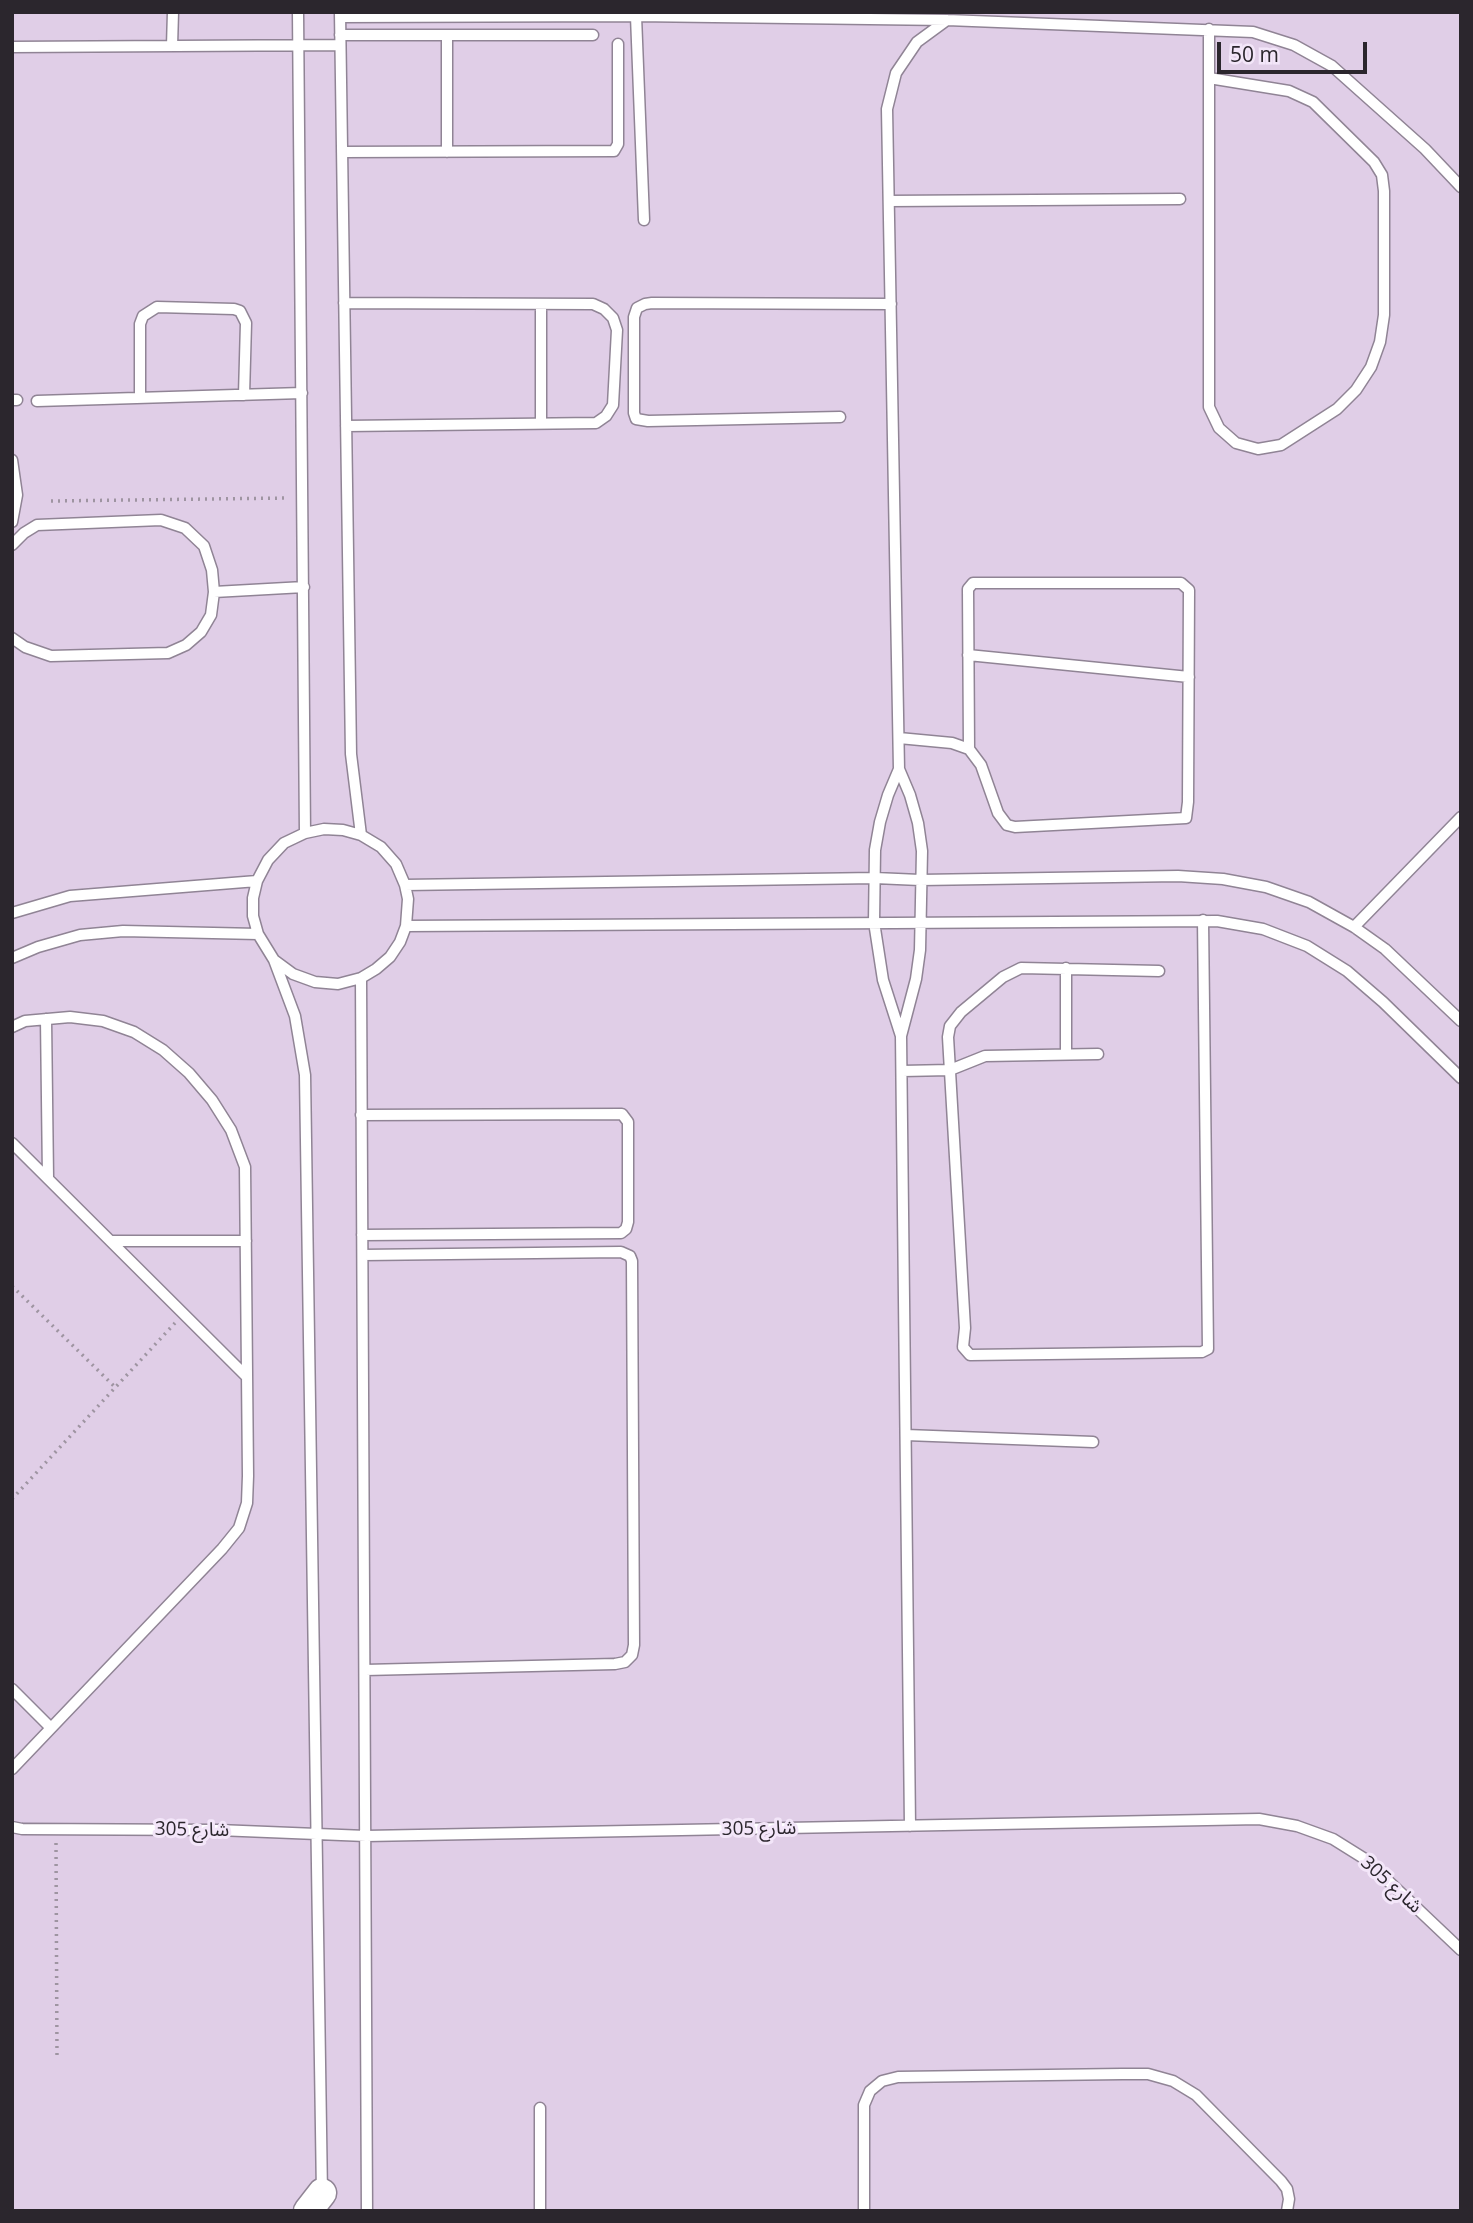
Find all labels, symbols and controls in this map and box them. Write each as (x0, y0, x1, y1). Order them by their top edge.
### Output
scale bar (1221, 28, 1372, 72)
text: 50 m (1230, 40, 1279, 68)
street label: شارع 305 (722, 1817, 796, 1841)
street label: شارع 305 (155, 1818, 229, 1842)
street label: شارع 305 (1356, 1852, 1426, 1918)

